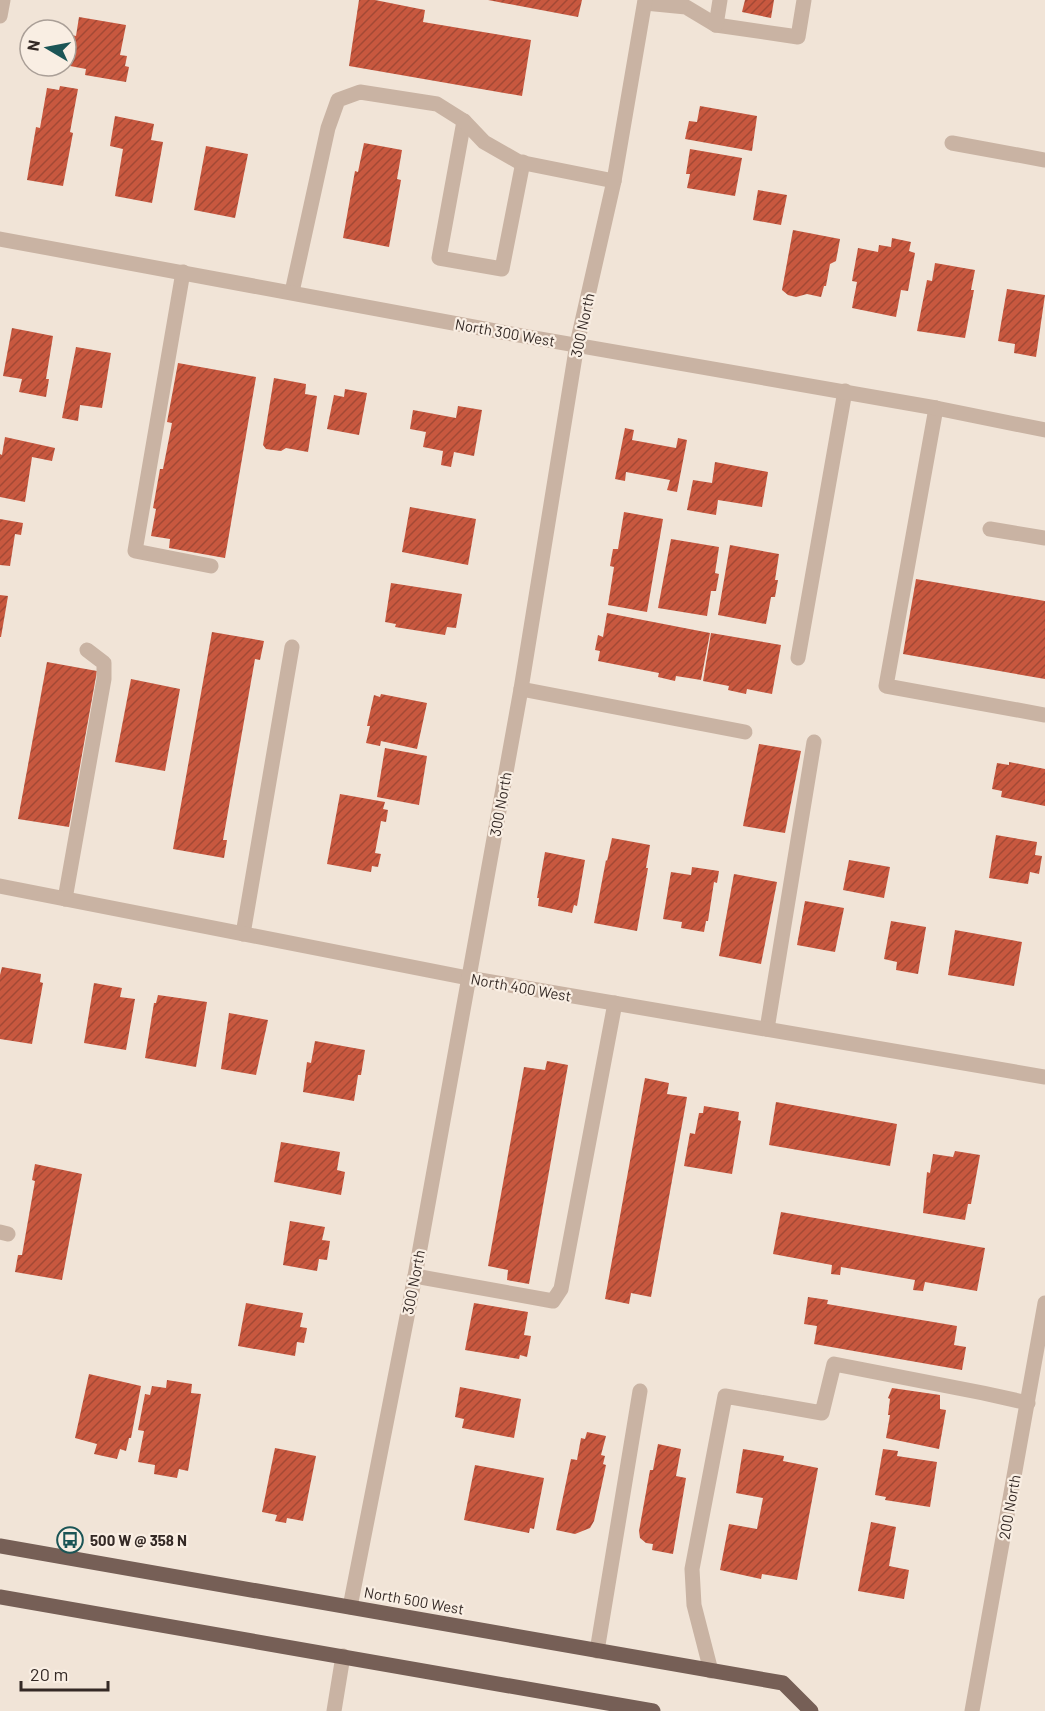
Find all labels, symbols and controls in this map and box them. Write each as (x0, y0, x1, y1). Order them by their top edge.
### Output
north arrow (18, 18, 78, 78)
text: N (22, 38, 43, 52)
street label: 300 North (566, 291, 598, 359)
street label: North 300 West (454, 314, 556, 350)
street label: 300 North (485, 770, 515, 838)
street label: North 400 West (469, 969, 573, 1005)
street label: 300 North (398, 1248, 428, 1316)
street label: 200 North (994, 1473, 1024, 1541)
bus stop icon: 500 W @ 358 N (55, 1525, 85, 1555)
place label: 500 W @ 358 N (90, 1531, 187, 1549)
street label: North 500 West (363, 1582, 465, 1618)
scale bar (21, 1654, 108, 1692)
text: 20 m (30, 1663, 68, 1685)

